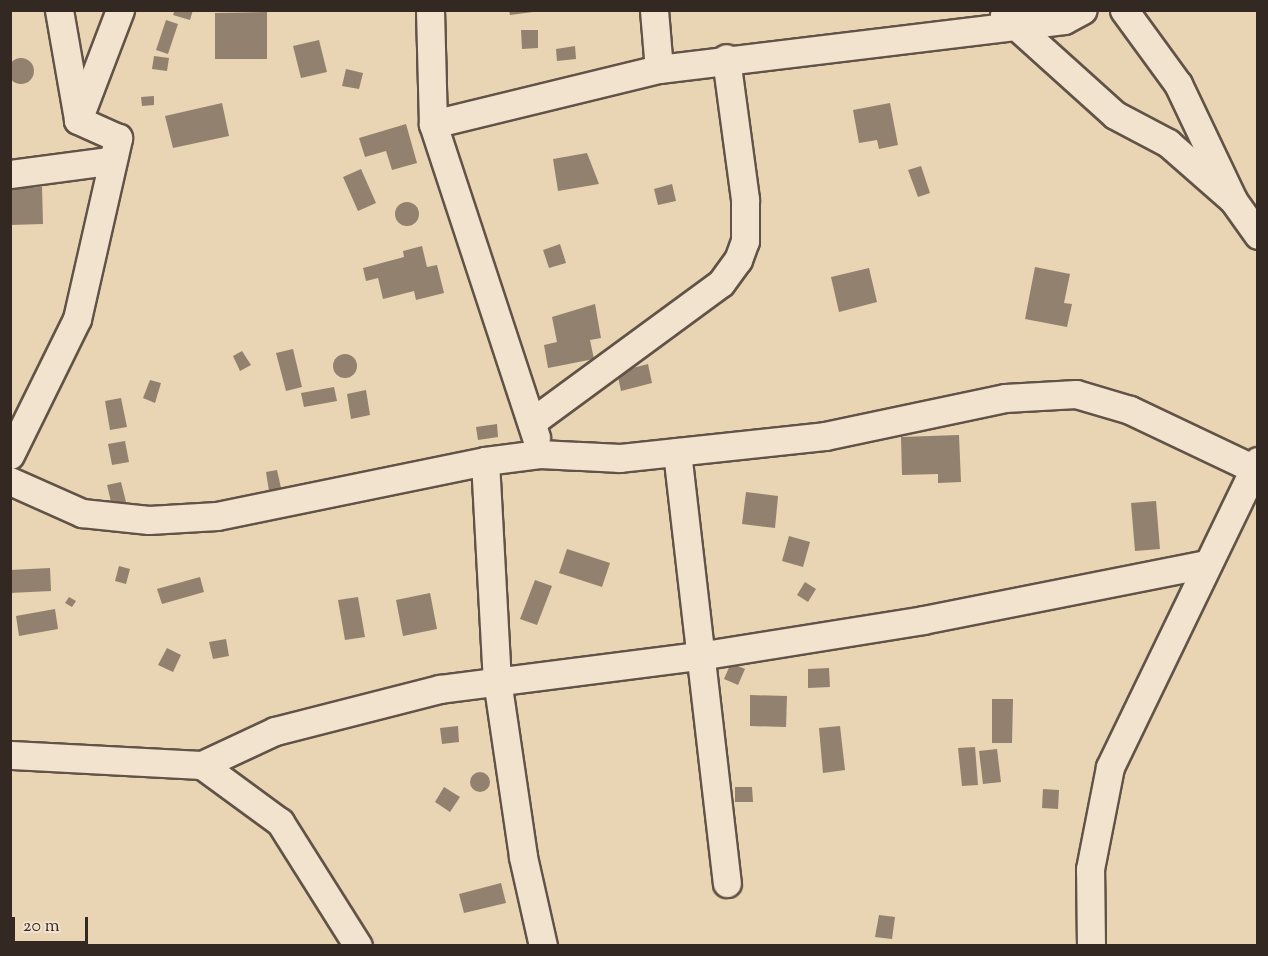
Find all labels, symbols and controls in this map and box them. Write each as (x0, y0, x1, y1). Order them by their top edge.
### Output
scale bar (15, 905, 92, 943)
text: 20 m (23, 914, 60, 940)

